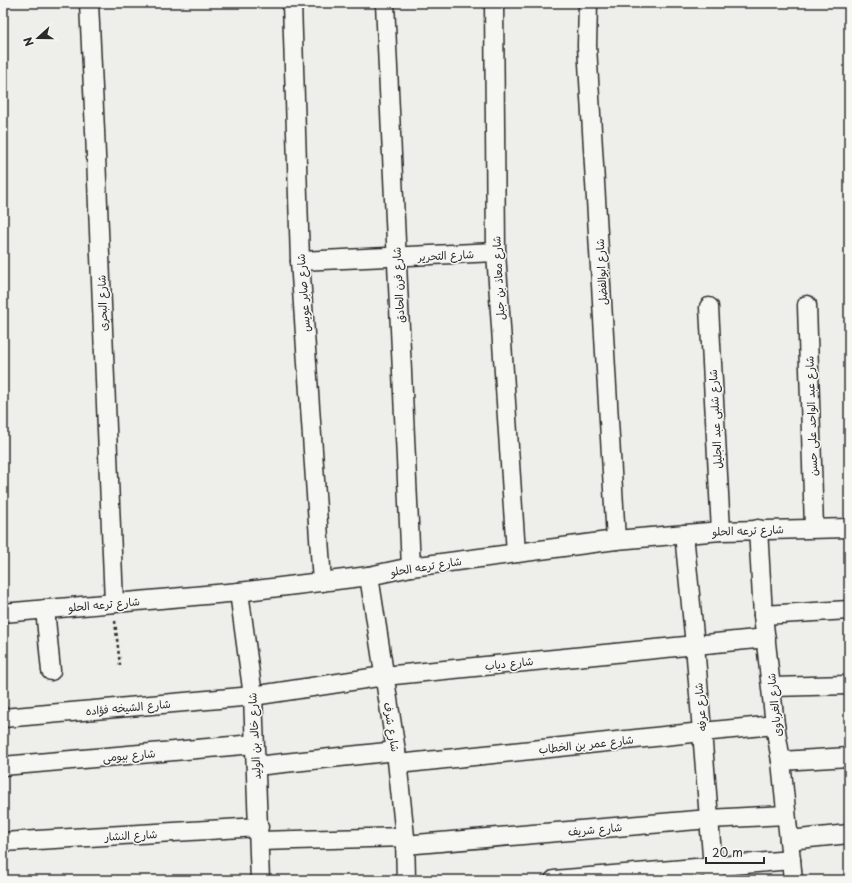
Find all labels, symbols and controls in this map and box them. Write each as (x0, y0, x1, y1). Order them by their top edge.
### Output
north arrow (18, 18, 58, 58)
text: N (19, 34, 38, 49)
street label: شارع معاذ بن جبل (487, 235, 510, 321)
street label: شارع ابوالفضل (591, 238, 612, 306)
street label: شارع التحرير (417, 245, 474, 266)
street label: شارع فرن الحادق (388, 246, 409, 324)
street label: شارع صابر عويس (292, 253, 315, 333)
street label: شارع البحرى (93, 275, 112, 331)
street label: شارع عبد الواحد على حسن (800, 356, 823, 476)
street label: شارع شلبى عبد الجليل (704, 369, 727, 469)
street label: شارع ترعه الحلو (711, 520, 784, 541)
street label: شارع ترعه الحلو (388, 552, 463, 581)
street label: شارع ترعه الحلو (66, 592, 141, 617)
street label: شارع دياب (484, 652, 534, 675)
street label: شارع الغرباوى (762, 672, 787, 738)
street label: شارع عرفه (689, 682, 712, 732)
street label: شارع خالد بن الوليد (243, 692, 266, 780)
street label: شارع الشيخه فؤاده (85, 695, 171, 720)
street label: شارع شرف (379, 701, 404, 753)
street label: شارع عمر بن الخطاب (538, 731, 635, 758)
street label: شارع بيومى (102, 744, 156, 767)
street label: شارع شريف (567, 818, 623, 841)
street label: شارع النشار (103, 825, 158, 846)
scale bar (706, 839, 764, 865)
text: 20 m (712, 843, 743, 861)

